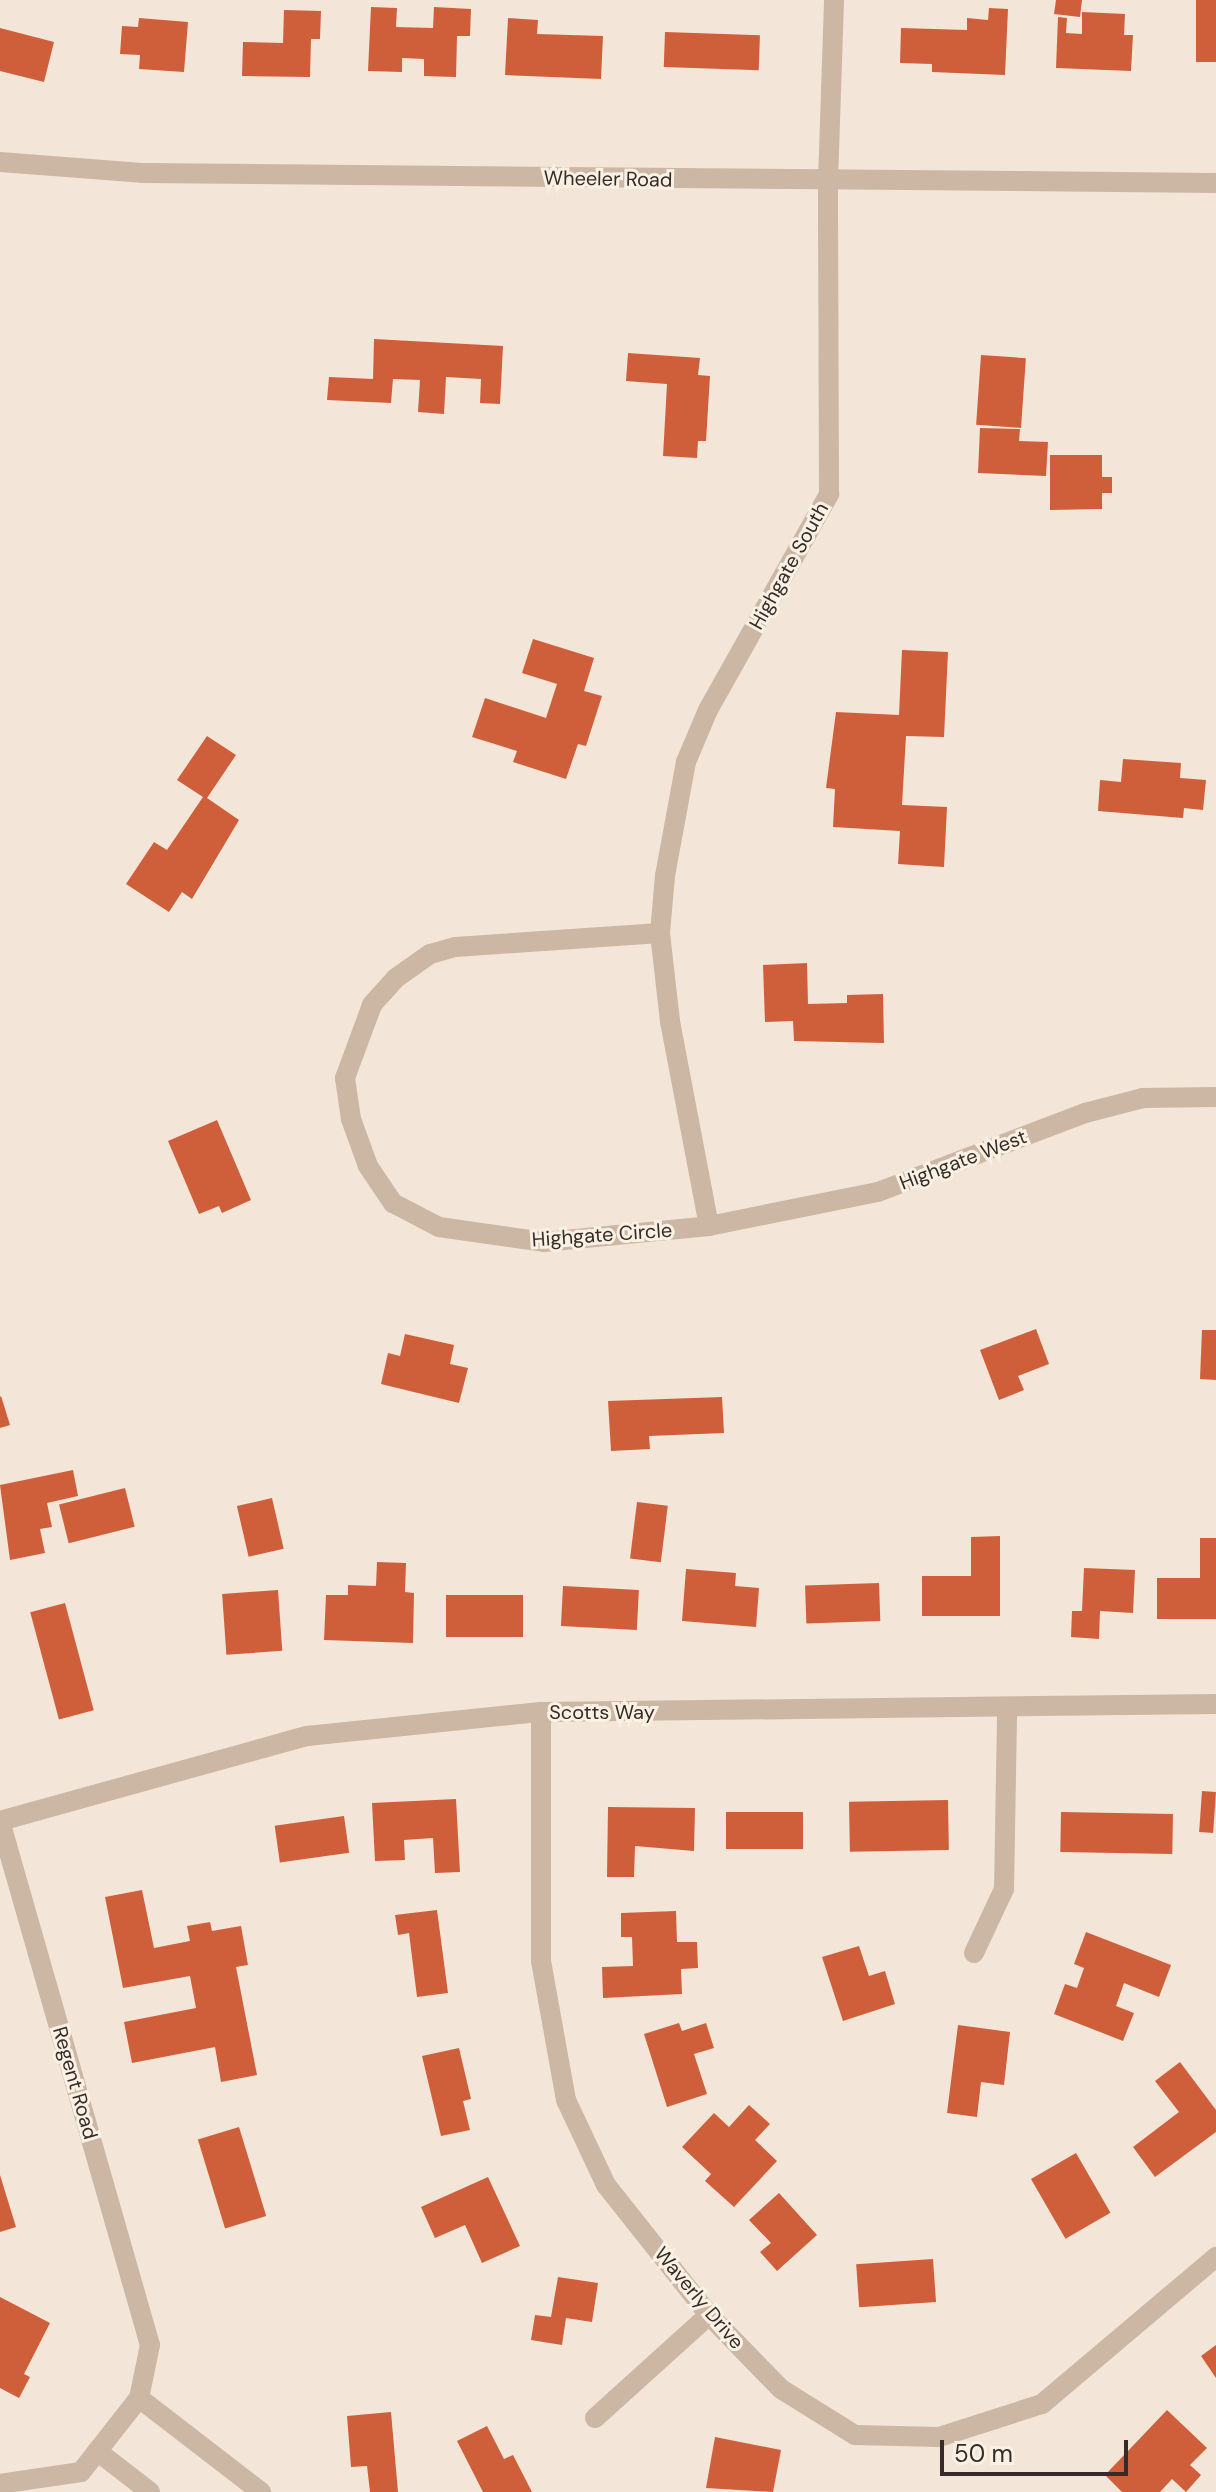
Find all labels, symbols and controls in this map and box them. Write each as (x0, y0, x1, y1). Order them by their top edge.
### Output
street label: Wheeler Road (543, 166, 673, 192)
street label: Highgate South (744, 498, 834, 634)
street label: Highgate West (896, 1125, 1030, 1195)
street label: Highgate Circle (531, 1218, 673, 1252)
street label: Scotts Way (549, 1700, 655, 1724)
street label: Regent Road (47, 2024, 103, 2142)
street label: Waverly Drive (649, 2242, 749, 2354)
scale bar (944, 2424, 1132, 2474)
text: 50 m (954, 2438, 1013, 2469)

